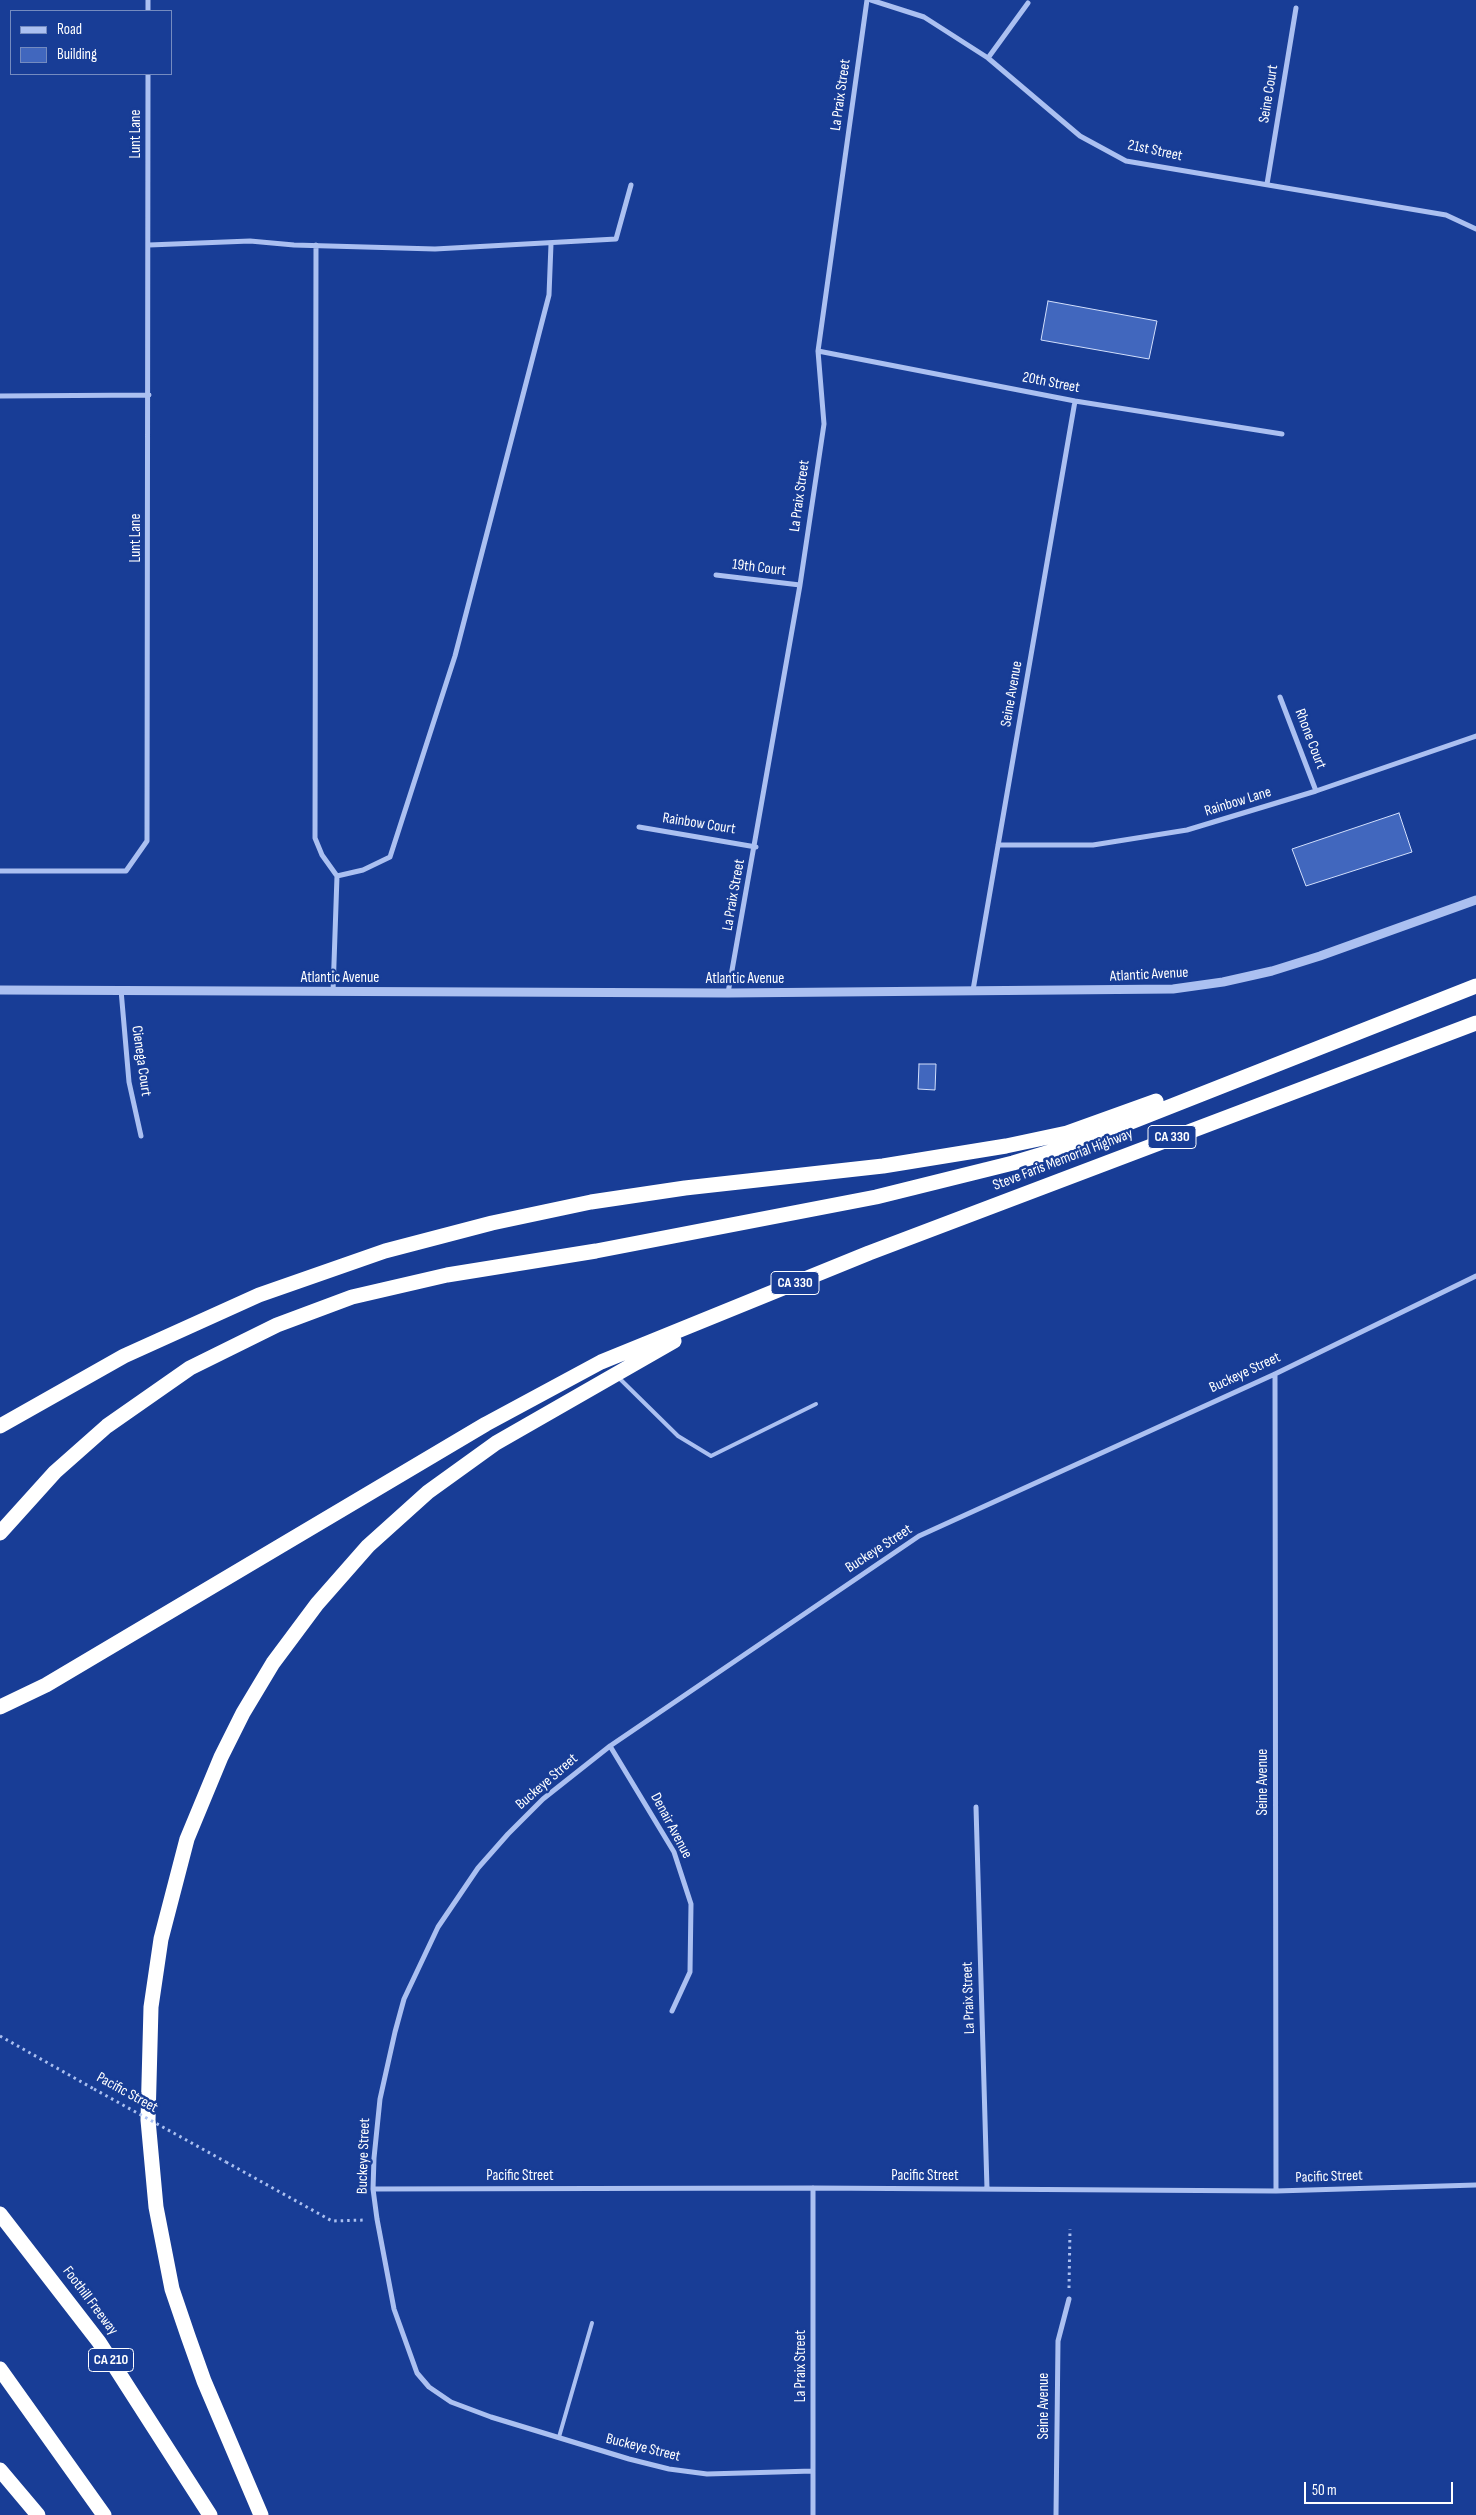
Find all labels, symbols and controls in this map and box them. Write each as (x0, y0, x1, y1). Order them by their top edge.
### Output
legend (10, 10, 172, 75)
text: Road (57, 20, 82, 39)
text: Building (57, 45, 97, 64)
street label: La Praix Street (827, 58, 855, 132)
street label: Seine Court (1256, 64, 1282, 124)
street label: Lunt Lane (127, 109, 145, 159)
street label: 21st Street (1126, 136, 1184, 166)
street label: 20th Street (1021, 369, 1081, 397)
street label: La Praix Street (786, 459, 814, 533)
street label: Lunt Lane (127, 513, 145, 563)
street label: 19th Court (731, 556, 787, 580)
street label: Seine Avenue (997, 660, 1027, 728)
street label: Rhone Court (1290, 706, 1330, 772)
street label: Rainbow Lane (1203, 783, 1273, 821)
street label: Rainbow Court (661, 809, 737, 839)
street label: La Praix Street (719, 858, 749, 932)
street label: Atlantic Avenue (1109, 964, 1189, 986)
street label: Atlantic Avenue (301, 969, 379, 987)
street label: Atlantic Avenue (706, 970, 784, 988)
street label: Cienega Court (127, 1024, 155, 1098)
street label: Steve Faris Memorial Highway (991, 1125, 1135, 1195)
road number: CA 330 (1148, 1126, 1196, 1148)
road number: CA 330 (771, 1272, 819, 1295)
street label: Buckeye Street (1207, 1349, 1283, 1397)
street label: Buckeye Street (842, 1521, 916, 1577)
street label: Seine Avenue (1254, 1749, 1272, 1815)
street label: Buckeye Street (512, 1750, 582, 1814)
street label: Denair Avenue (646, 1790, 696, 1862)
street label: La Praix Street (959, 1962, 979, 2034)
street label: Pacific Street (93, 2069, 161, 2117)
street label: Buckeye Street (354, 2118, 374, 2194)
street label: Pacific Street (486, 2167, 554, 2185)
street label: Pacific Street (891, 2167, 959, 2185)
street label: Pacific Street (1295, 2167, 1363, 2187)
street label: Foothill Freeway (58, 2263, 122, 2339)
street label: La Praix Street (792, 2330, 810, 2402)
road number: CA 210 (88, 2348, 134, 2372)
street label: Seine Avenue (1035, 2373, 1053, 2439)
street label: Buckeye Street (604, 2430, 682, 2466)
scale bar (1306, 2472, 1455, 2504)
text: 50 m (1312, 2481, 1337, 2500)

